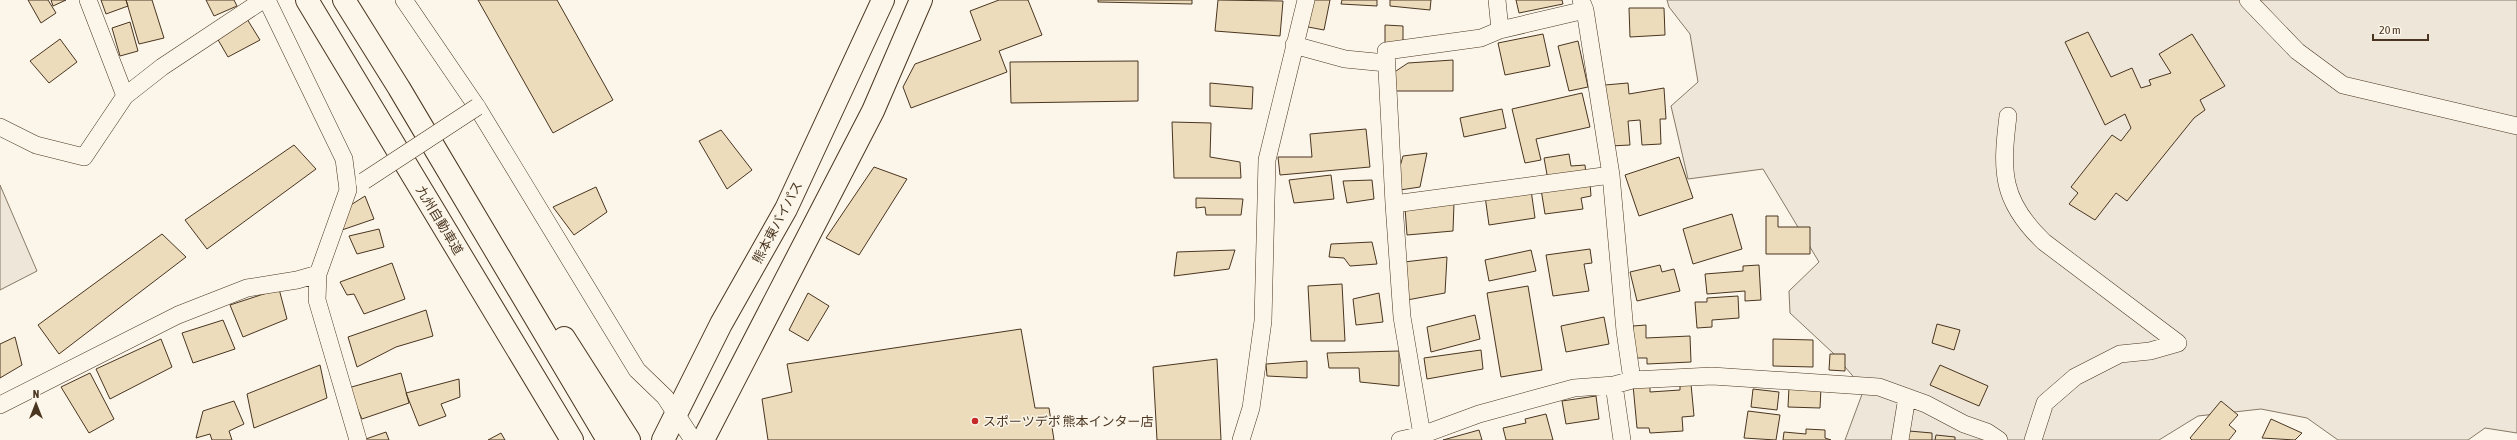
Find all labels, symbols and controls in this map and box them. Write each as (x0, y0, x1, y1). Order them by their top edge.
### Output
scale bar (2373, 16, 2428, 42)
text: 20 m (2379, 23, 2401, 37)
street label: 熊本東バイパス (750, 179, 805, 266)
street label: 九州自動車道 (413, 183, 466, 258)
north arrow (16, 384, 56, 424)
text: N (33, 388, 39, 400)
place label: スポーツデポ 熊本インター店 (983, 414, 1154, 429)
marker: スポーツデポ 熊本インター店 (970, 416, 980, 426)

